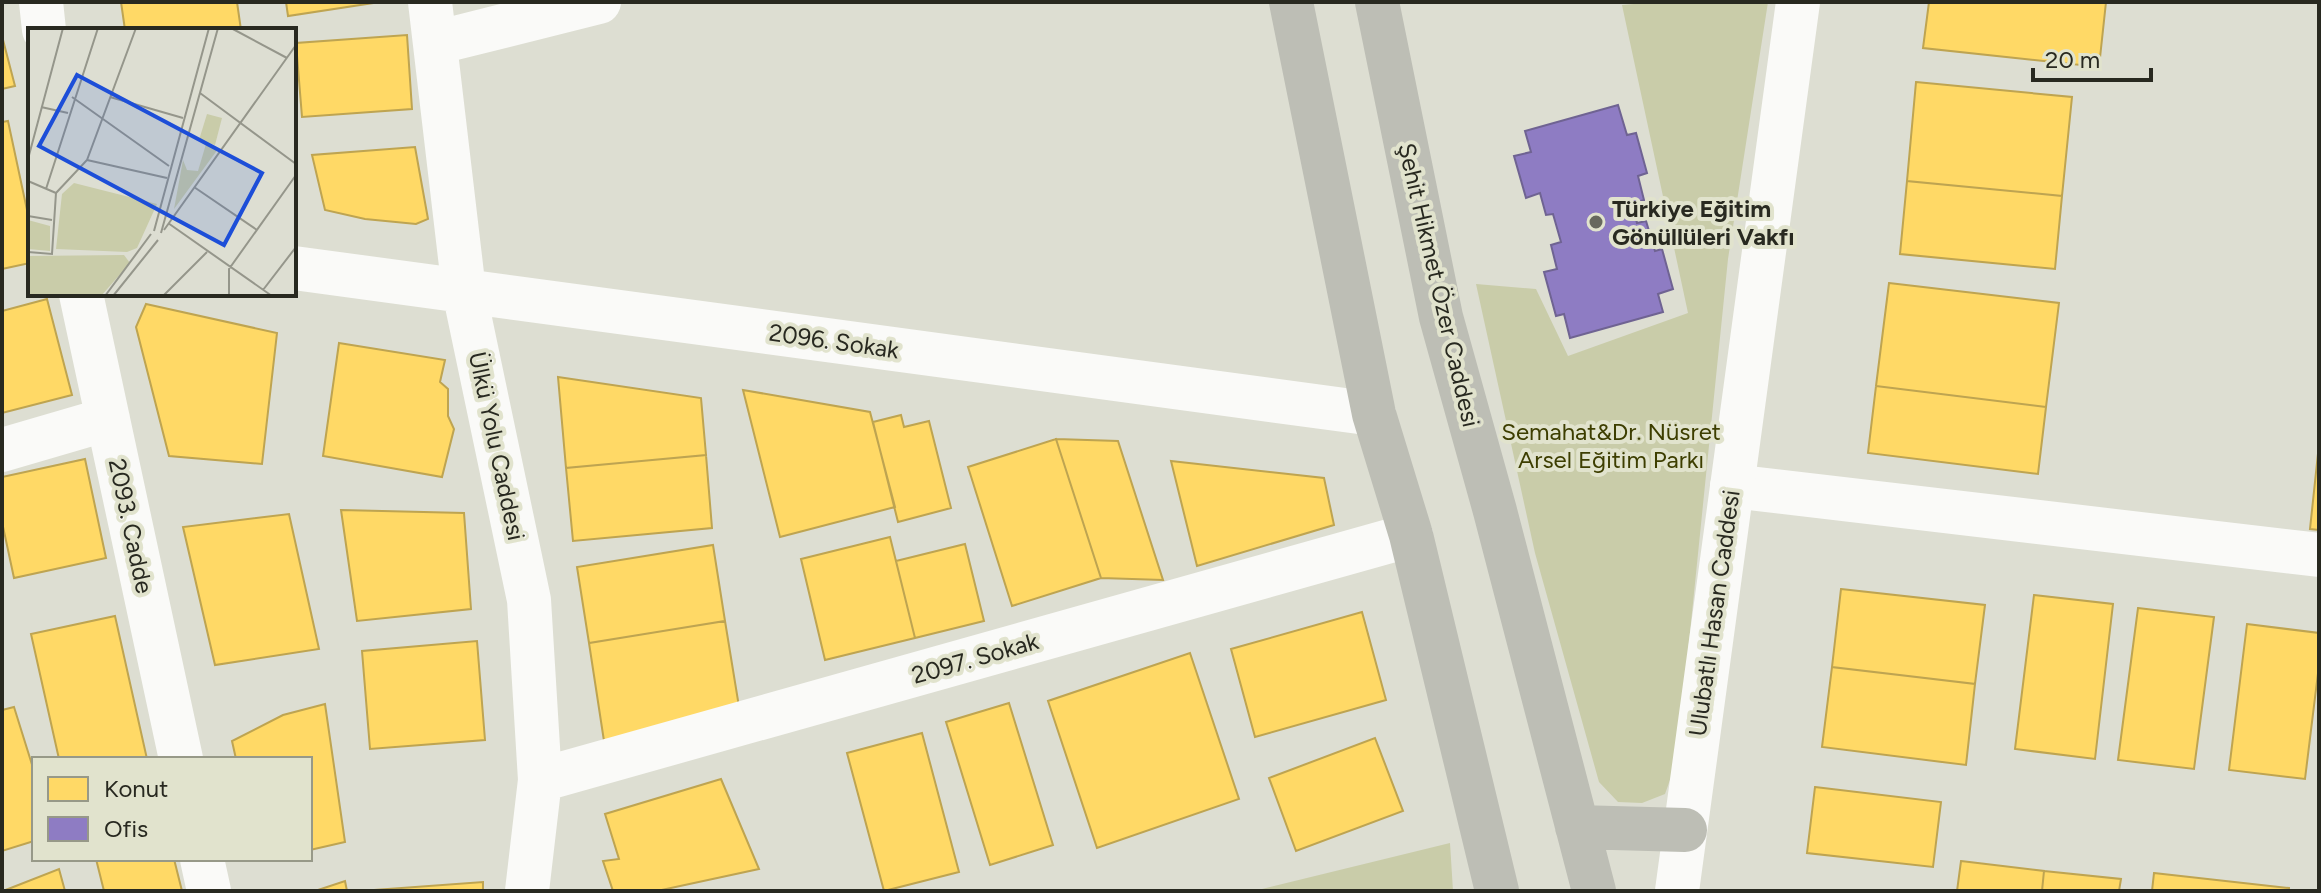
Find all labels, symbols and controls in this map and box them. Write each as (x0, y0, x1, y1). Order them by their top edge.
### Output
inset map (28, 28, 296, 296)
scale bar (2033, 32, 2151, 82)
text: 20 m (2045, 45, 2100, 74)
street label: Şehit Hikmet Özer Caddesi (1392, 140, 1486, 430)
place label: Türkiye Eğitim Gönüllüleri Vakfı (1612, 194, 1795, 251)
marker: Türkiye Eğitim Gönüllüleri Vakfı (1587, 213, 1605, 231)
street label: 2096. Sokak (767, 318, 901, 365)
street label: Ülkü Yolu Caddesi (463, 349, 531, 543)
park label: Semahat&Dr. Nüsret Arsel Eğitim Parkı (1501, 417, 1721, 474)
street label: 2093. Cadde (103, 456, 159, 596)
street label: Ulubatlı Hasan Caddesi (1682, 488, 1746, 738)
street label: 2097. Sokak (908, 626, 1042, 690)
legend (32, 757, 312, 861)
text: Konut (104, 774, 168, 803)
text: Ofis (104, 814, 148, 843)

